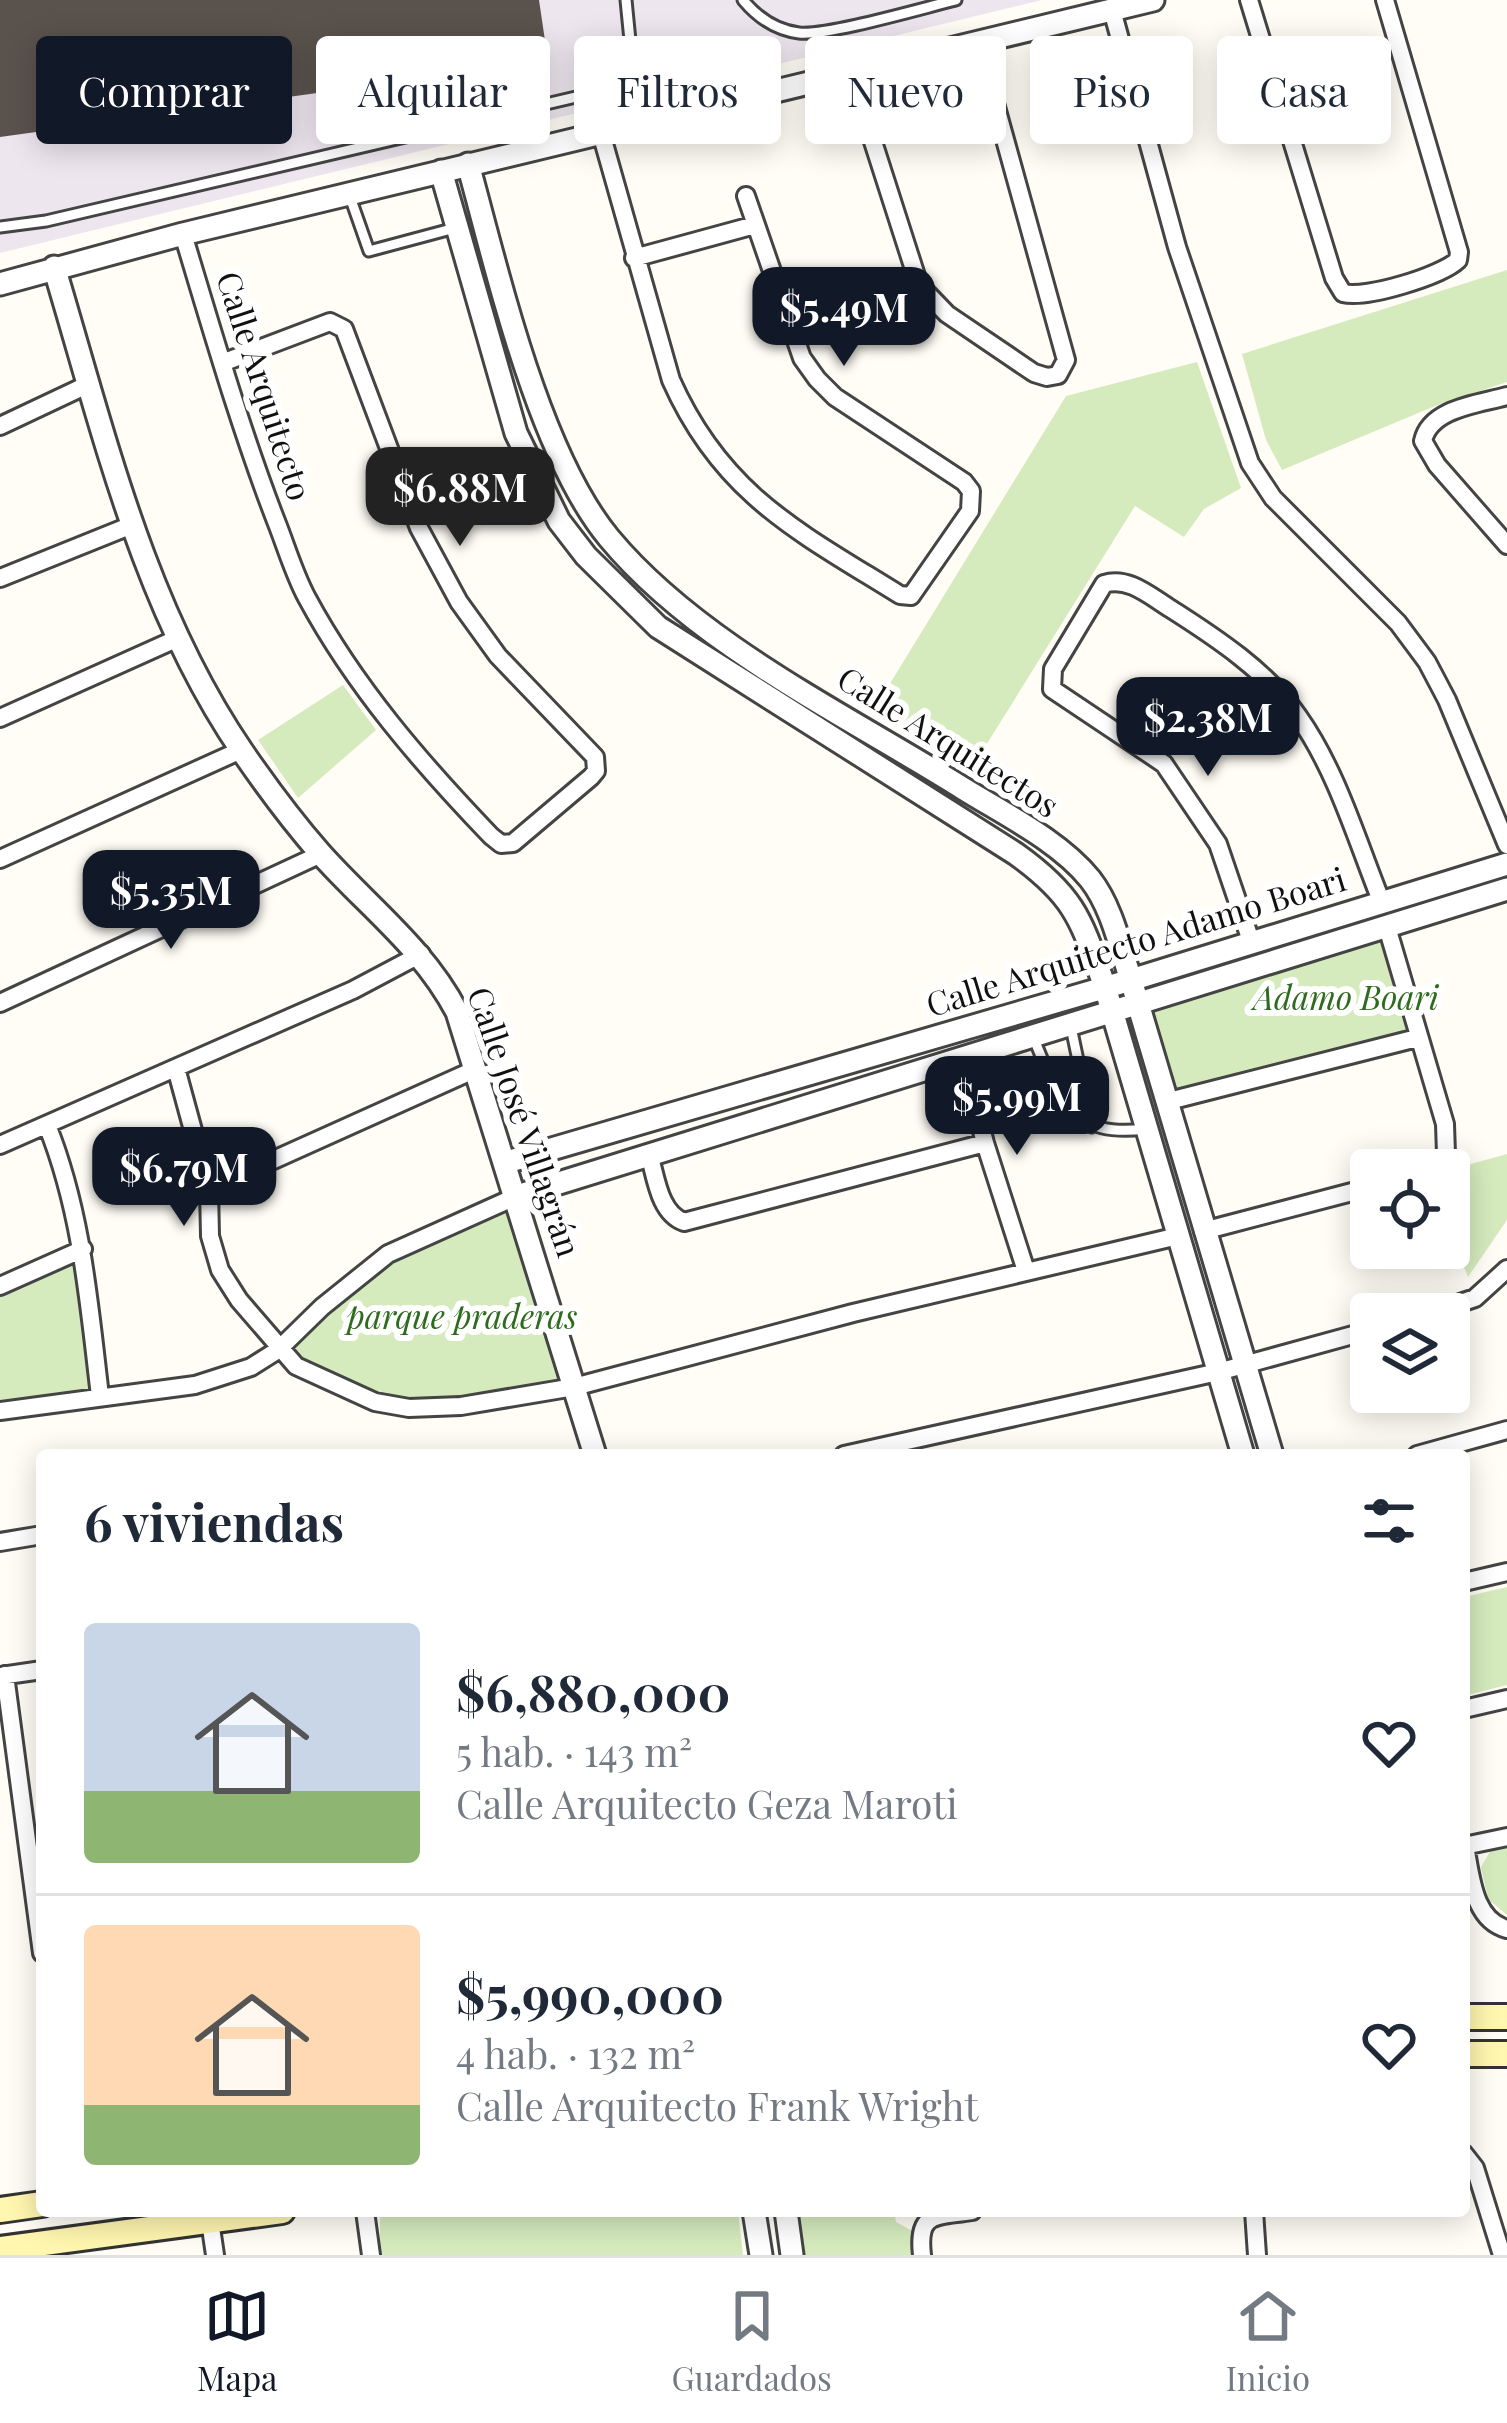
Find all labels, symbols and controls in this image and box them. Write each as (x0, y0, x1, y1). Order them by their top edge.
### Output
chip: Comprar (36, 36, 292, 144)
chip: Alquilar (316, 36, 550, 144)
chip: Filtros (574, 36, 781, 144)
chip: Nuevo (805, 36, 1006, 144)
chip: Piso (1030, 36, 1193, 144)
chip: Casa (1217, 36, 1391, 144)
street label: Calle Arquitecto (208, 265, 324, 505)
pin: $5.49M (746, 267, 942, 369)
text: $5.49M (779, 280, 909, 332)
pin: $6.88M (362, 447, 558, 549)
text: $6.88M (393, 460, 527, 512)
street label: Calle Arquitectos (830, 655, 1068, 826)
pin: $2.38M (1110, 677, 1306, 779)
text: $2.38M (1143, 690, 1273, 742)
pin: $5.35M (73, 850, 269, 952)
street label: Calle Arquitecto Adamo Boari (920, 859, 1352, 1025)
text: $5.35M (110, 863, 232, 915)
park label: Adamo Boari (1253, 978, 1439, 1018)
street label: Calle José Villagrán (459, 981, 593, 1262)
pin: $5.99M (919, 1056, 1115, 1158)
text: $5.99M (952, 1069, 1082, 1121)
pin: $6.79M (86, 1127, 282, 1229)
text: $6.79M (119, 1140, 249, 1192)
map controls (1350, 1149, 1470, 1413)
button: locate (1350, 1149, 1470, 1269)
park label: parque praderas (344, 1293, 578, 1337)
button: layers (1350, 1293, 1470, 1413)
text: 6 viviendas (84, 1487, 344, 1555)
icon: filters (1356, 1488, 1422, 1554)
text: $6,880,000 (456, 1657, 730, 1725)
icon: home (180, 1671, 324, 1815)
icon: heart (1356, 1710, 1422, 1776)
text: 5 hab. · 143 m² (456, 1725, 692, 1777)
text: Calle Arquitecto Geza Maroti (456, 1777, 958, 1829)
text: $5,990,000 (456, 1959, 724, 2027)
icon: home (180, 1973, 324, 2117)
icon: heart (1356, 2012, 1422, 2078)
text: 4 hab. · 132 m² (456, 2027, 695, 2079)
text: Calle Arquitecto Frank Wright (456, 2079, 978, 2131)
tab: Mapa (197, 2283, 278, 2399)
tab: Guardados (671, 2283, 832, 2399)
tab: Inicio (1226, 2283, 1310, 2399)

